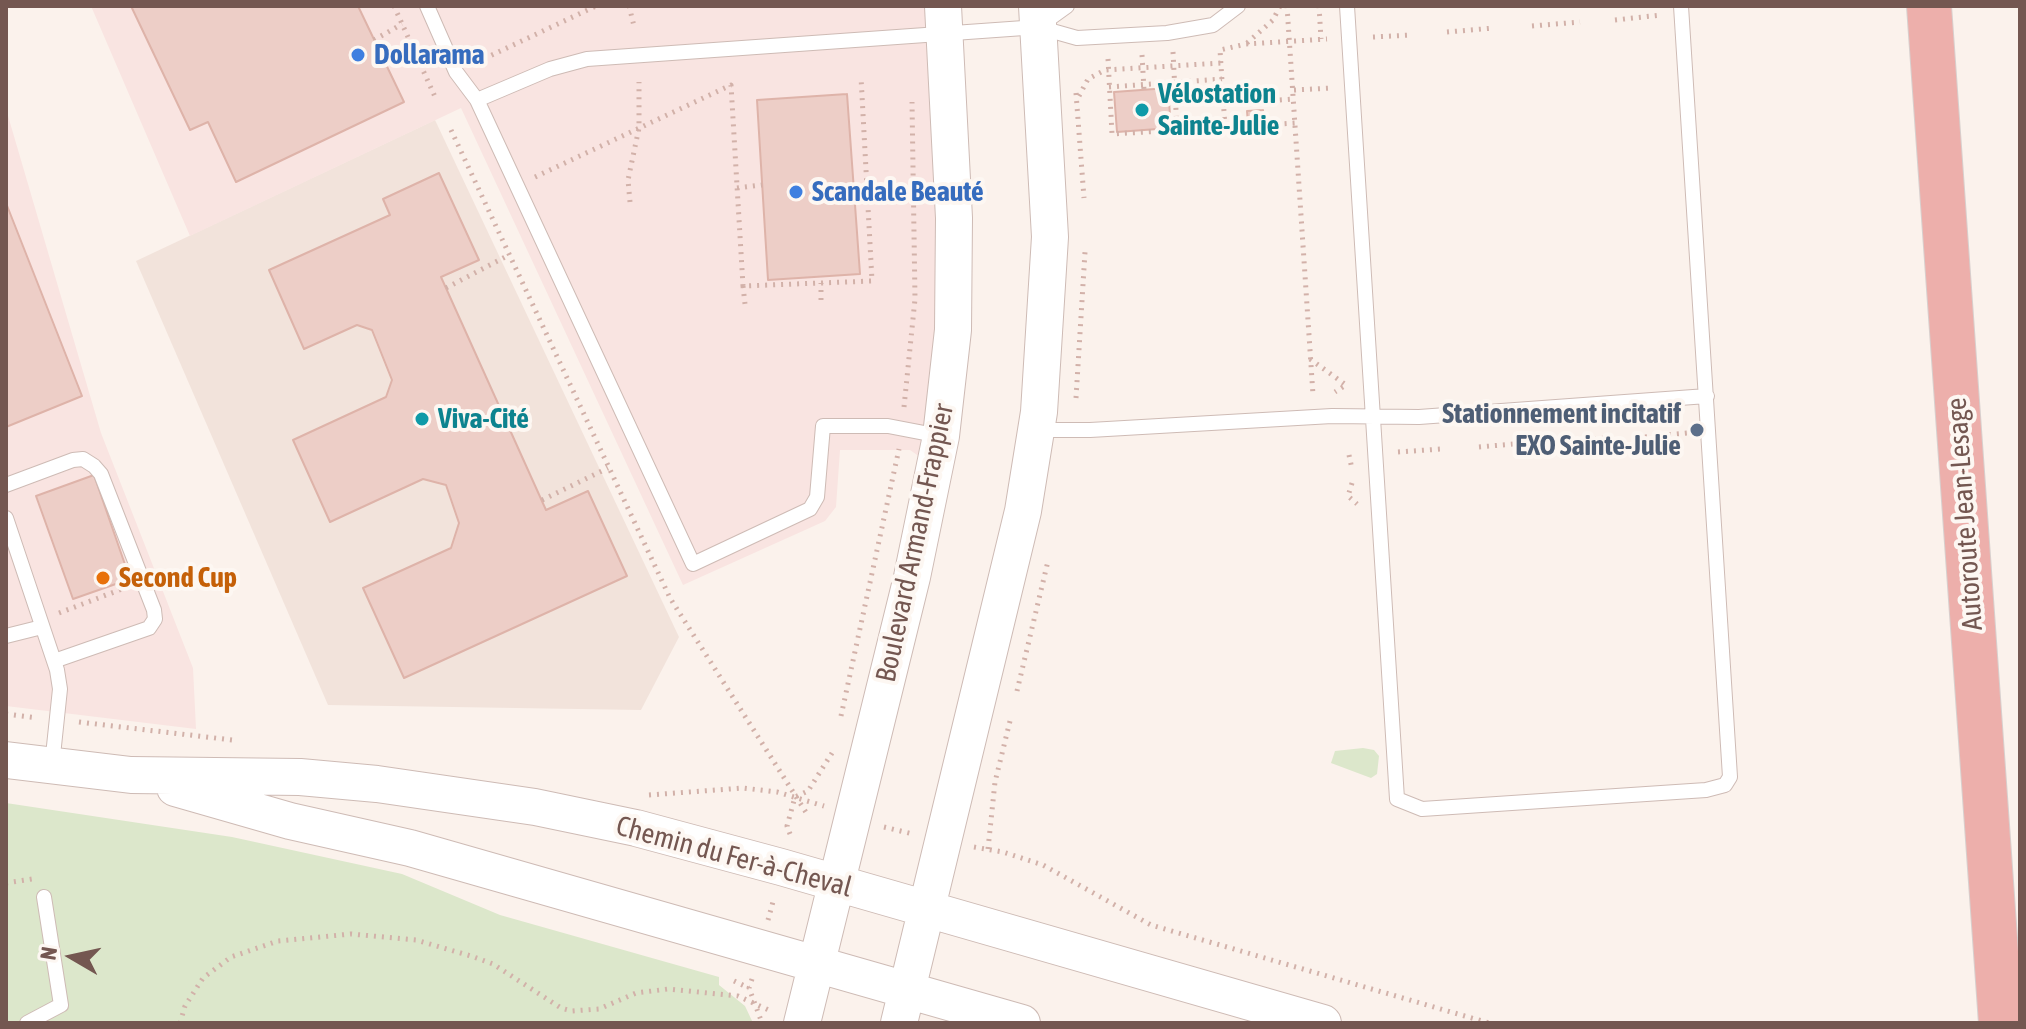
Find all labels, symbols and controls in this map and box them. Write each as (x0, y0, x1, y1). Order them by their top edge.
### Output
place label: Dollarama (374, 38, 485, 72)
marker: Dollarama (349, 46, 367, 64)
place label: Vélostation Sainte-Julie (1158, 77, 1279, 143)
marker: Vélostation Sainte-Julie (1133, 101, 1151, 119)
place label: Scandale Beauté (812, 175, 984, 209)
marker: Scandale Beauté (787, 183, 805, 201)
street label: Autoroute Jean-Lesage (1940, 396, 1990, 632)
place label: Stationnement incitatif EXO Sainte-Julie (1442, 397, 1681, 463)
street label: Boulevard Armand-Frappier (869, 401, 961, 685)
place label: Viva-Cité (438, 402, 529, 436)
marker: Viva-Cité (413, 410, 431, 428)
marker: Stationnement incitatif EXO Sainte-Julie (1688, 421, 1706, 439)
place label: Second Cup (119, 561, 237, 595)
marker: Second Cup (94, 569, 112, 587)
street label: Chemin du Fer-à-Cheval (613, 809, 855, 905)
north arrow (32, 917, 112, 997)
text: N (34, 945, 62, 962)

